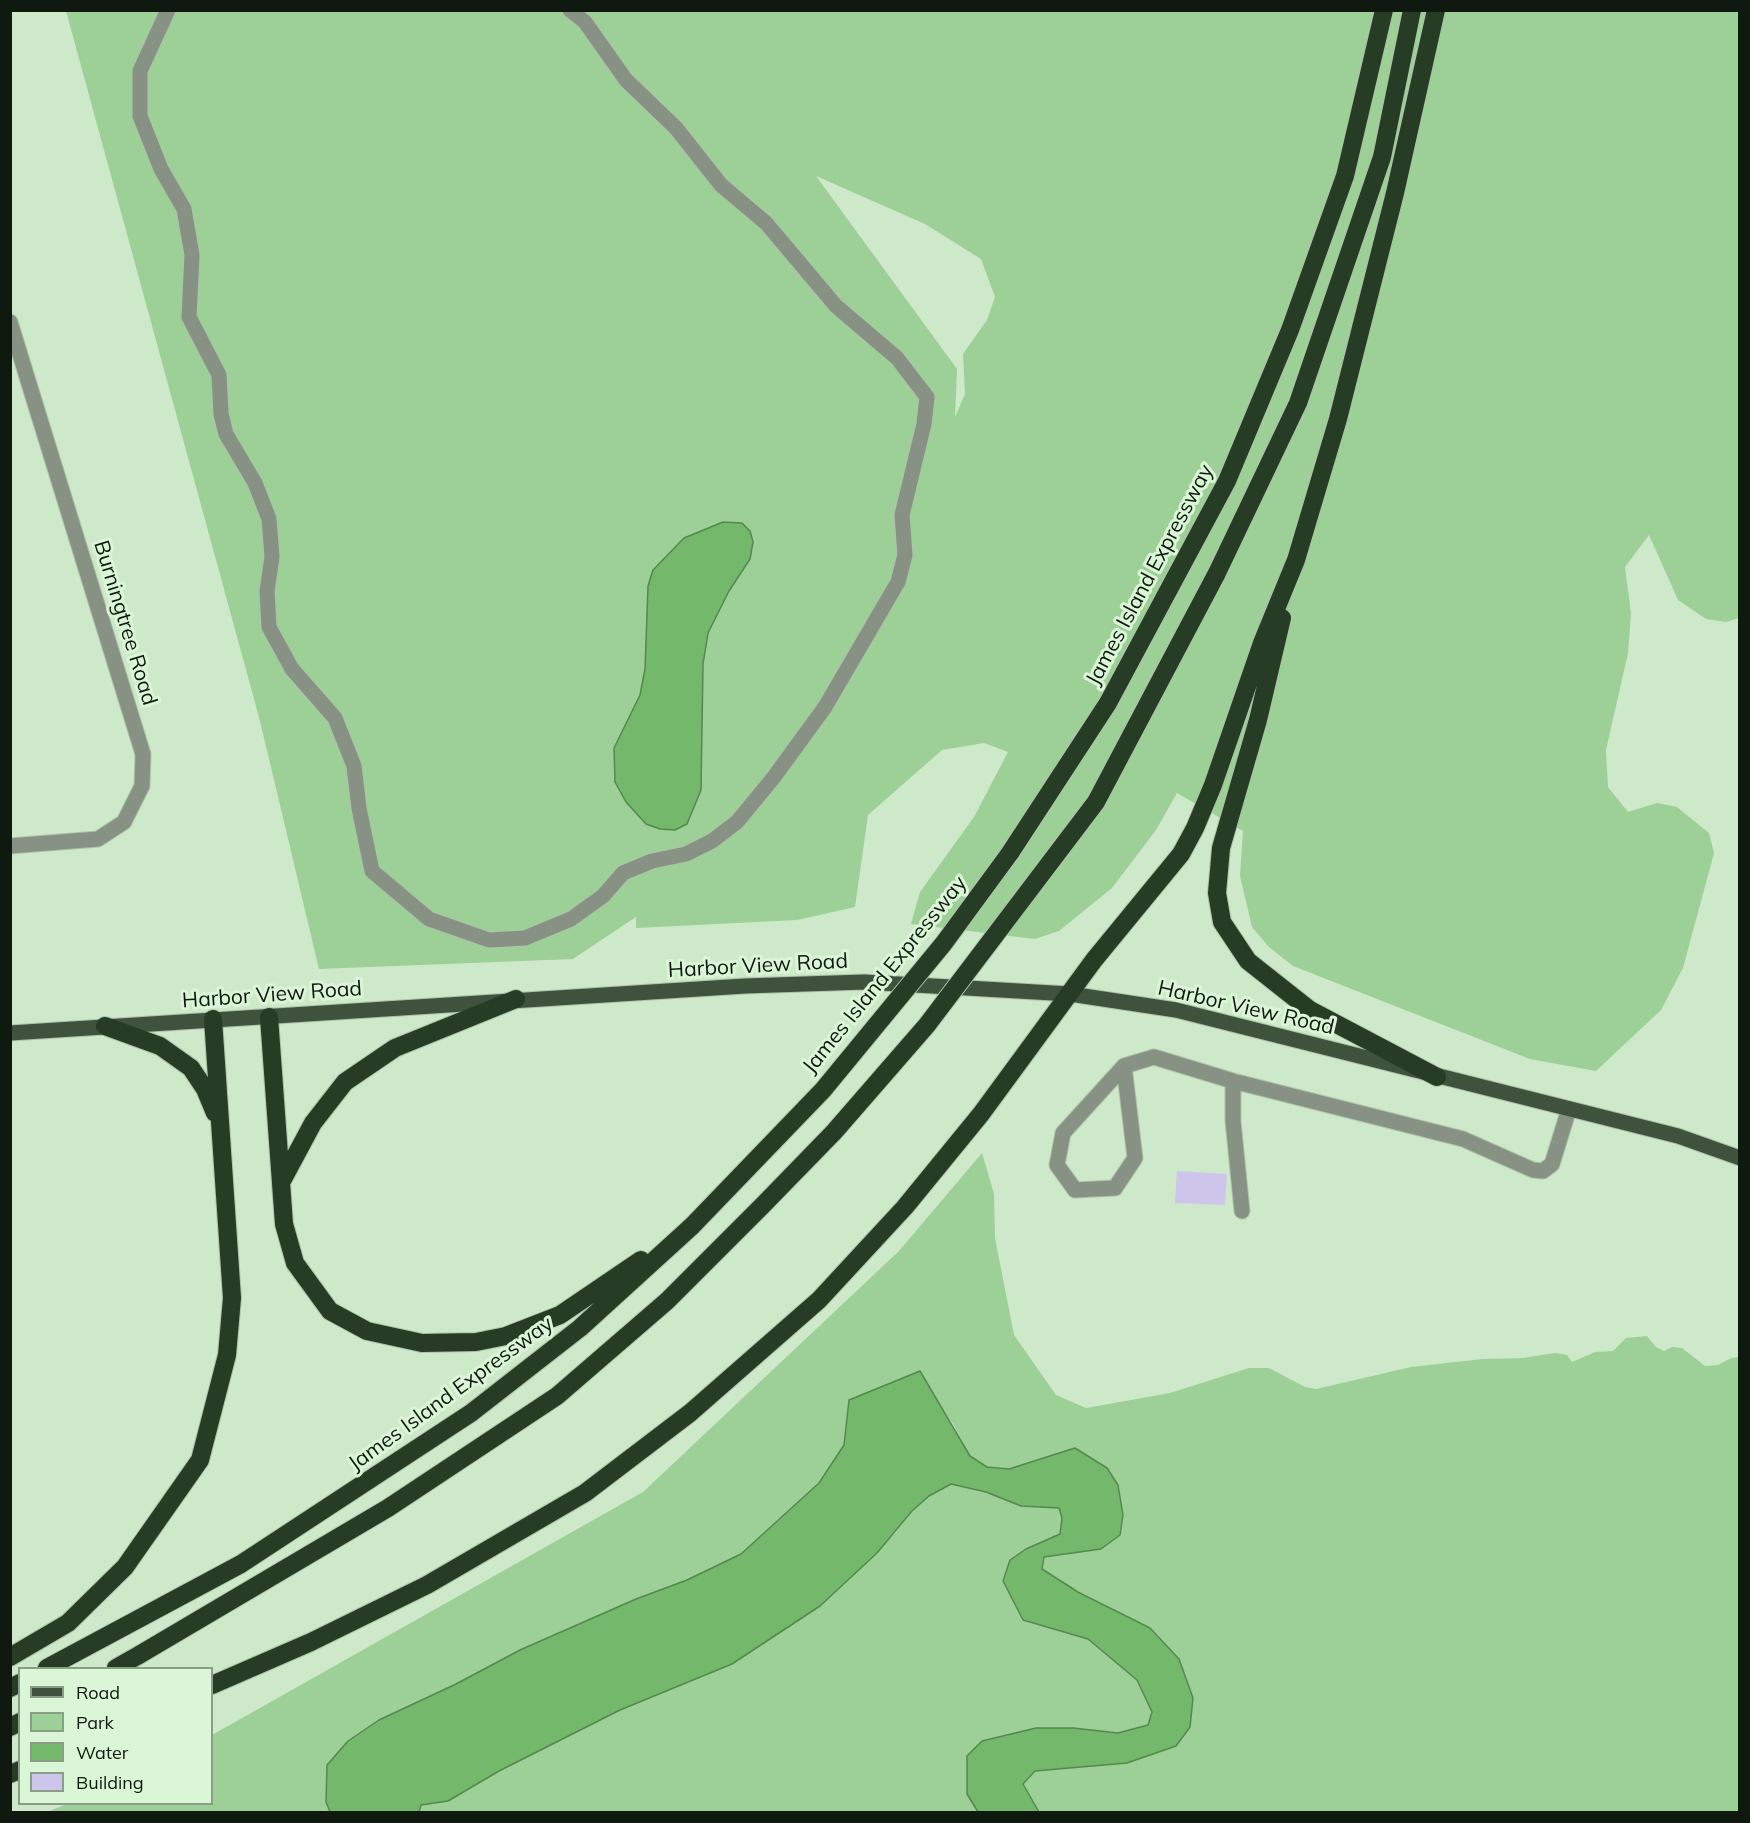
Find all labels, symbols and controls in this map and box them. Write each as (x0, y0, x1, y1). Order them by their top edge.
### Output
street label: James Island Expressway (1081, 460, 1219, 690)
street label: Burningtree Road (88, 538, 162, 708)
street label: James Island Expressway (798, 871, 972, 1079)
street label: Harbor View Road (667, 949, 849, 983)
street label: Harbor View Road (1155, 975, 1337, 1041)
street label: Harbor View Road (181, 976, 363, 1014)
street label: James Island Expressway (344, 1311, 558, 1477)
legend (18, 1667, 213, 1805)
text: Road (76, 1681, 120, 1704)
text: Park (76, 1711, 114, 1734)
text: Water (76, 1741, 128, 1764)
text: Building (76, 1771, 144, 1794)

